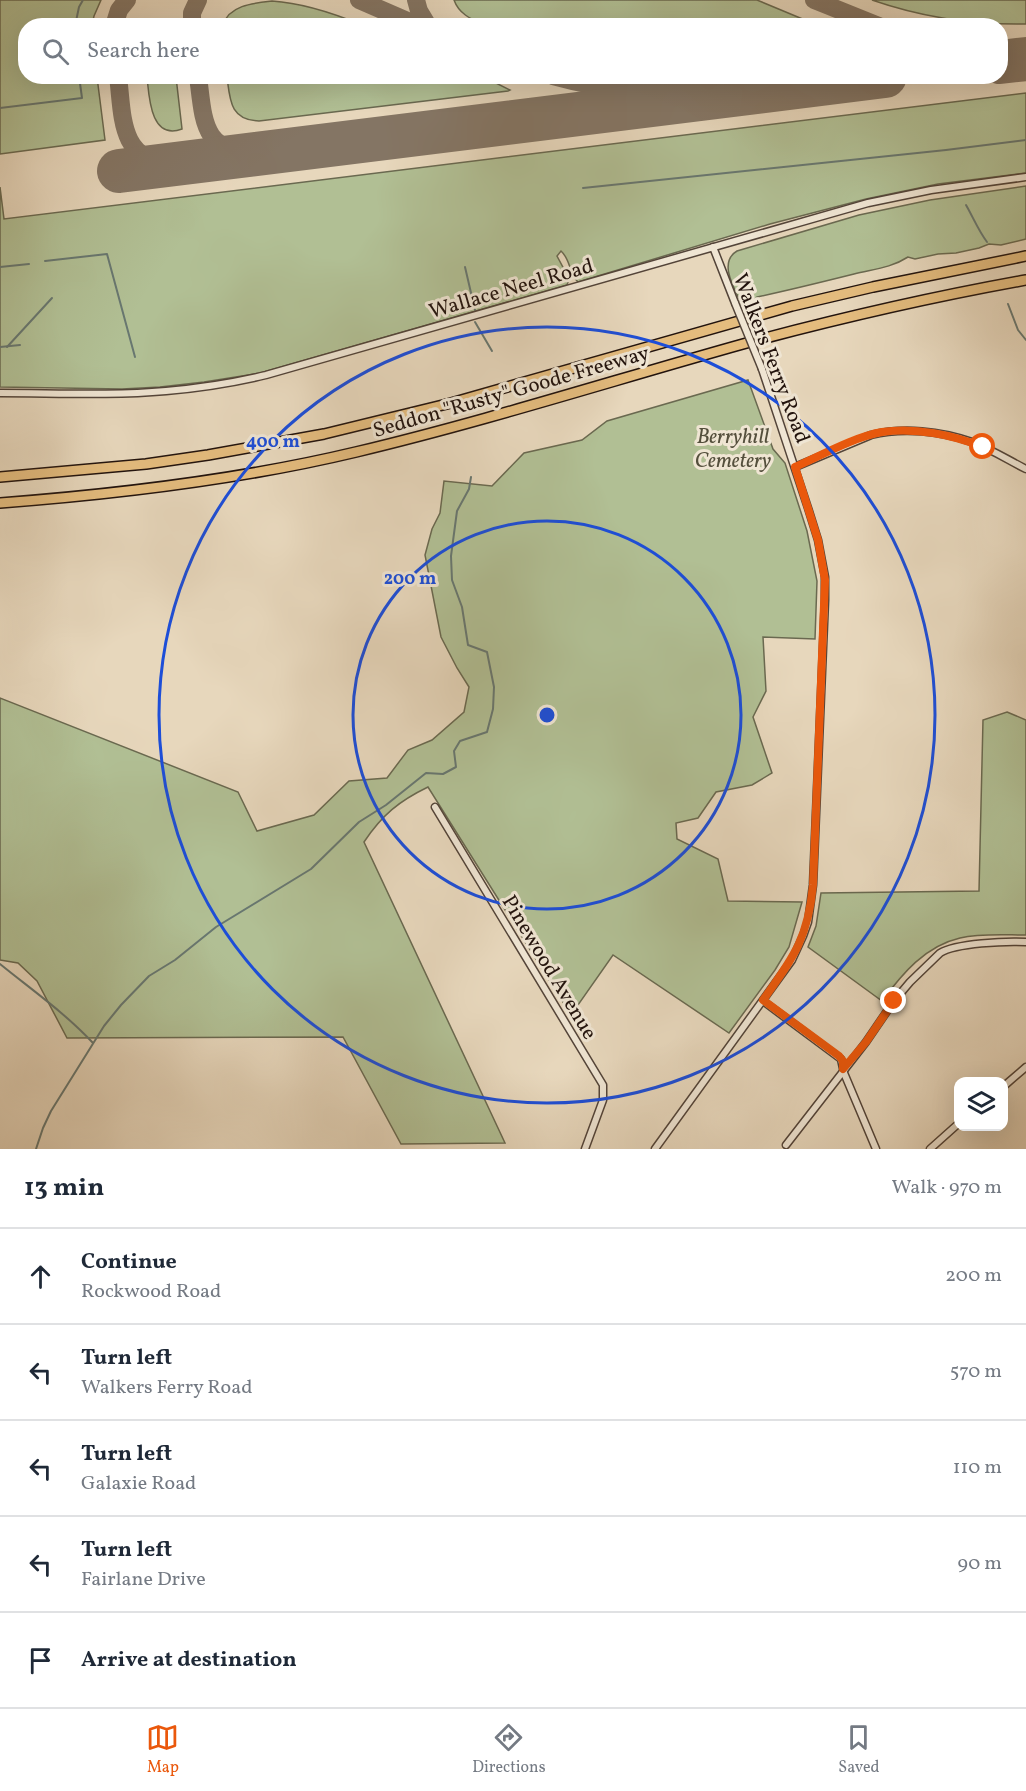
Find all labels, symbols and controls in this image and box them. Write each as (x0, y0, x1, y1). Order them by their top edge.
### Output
search box (18, 18, 1008, 84)
icon: search (39, 35, 72, 68)
text: Search here (87, 36, 200, 67)
street label: Wallace Neel Road (426, 252, 597, 327)
street label: Walkers Ferry Road (725, 269, 816, 448)
street label: Seddon "Rusty" Goode Freeway (370, 339, 654, 446)
park label: Berryhill Cemetery (695, 423, 772, 476)
text: 400 m (246, 430, 300, 455)
route start (969, 433, 995, 459)
text: 200 m (384, 567, 436, 592)
centre of rings (537, 705, 557, 725)
street label: Pinewood Avenue (494, 890, 603, 1046)
route end (880, 987, 906, 1013)
map controls (954, 1077, 1008, 1131)
button: layers (954, 1077, 1008, 1131)
text: 13 min (24, 1170, 104, 1206)
text: Walk · 970 m (892, 1174, 1002, 1202)
text: Continue (81, 1247, 177, 1278)
icon: ahead (24, 1260, 57, 1293)
text: 200 m (945, 1262, 1002, 1290)
text: Rockwood Road (81, 1278, 221, 1306)
text: Turn left (81, 1343, 172, 1374)
icon: left (24, 1356, 57, 1389)
text: 570 m (950, 1358, 1002, 1386)
text: Walkers Ferry Road (81, 1374, 252, 1402)
text: Turn left (81, 1439, 172, 1470)
icon: left (24, 1452, 57, 1485)
text: 110 m (953, 1454, 1002, 1482)
text: Galaxie Road (81, 1470, 196, 1498)
text: Turn left (81, 1535, 172, 1566)
icon: left (24, 1548, 57, 1581)
text: 90 m (958, 1550, 1002, 1578)
text: Fairlane Drive (81, 1566, 206, 1594)
icon: arrive (24, 1644, 57, 1677)
text: Arrive at destination (81, 1645, 297, 1676)
tab: Map (146, 1721, 179, 1779)
tab: Directions (472, 1721, 546, 1779)
tab: Saved (838, 1721, 880, 1779)

